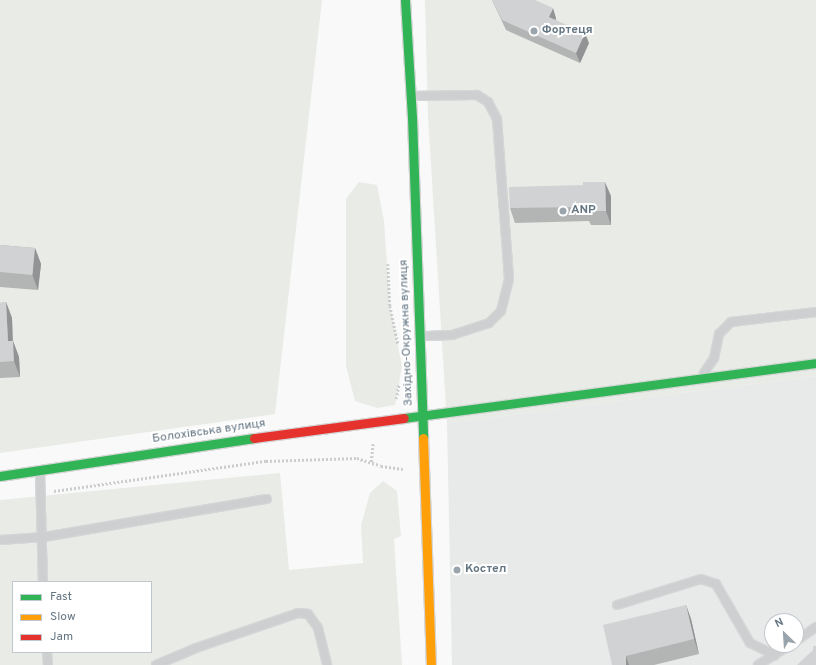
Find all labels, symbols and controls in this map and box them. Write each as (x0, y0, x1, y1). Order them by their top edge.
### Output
place label: Фортеця (542, 24, 593, 38)
marker: Фортеця (529, 26, 539, 36)
place label: ANP (571, 204, 596, 218)
marker: ANP (558, 206, 568, 216)
street label: Західно-Окружна вулиця (397, 259, 417, 407)
street label: Болохівська вулиця (151, 417, 267, 447)
place label: Костел (465, 563, 507, 577)
marker: Костел (452, 565, 462, 575)
legend (12, 581, 152, 653)
text: Fast (50, 589, 72, 605)
text: Slow (50, 609, 76, 625)
north arrow (764, 613, 804, 653)
text: N (773, 615, 786, 631)
text: Jam (50, 629, 73, 645)

